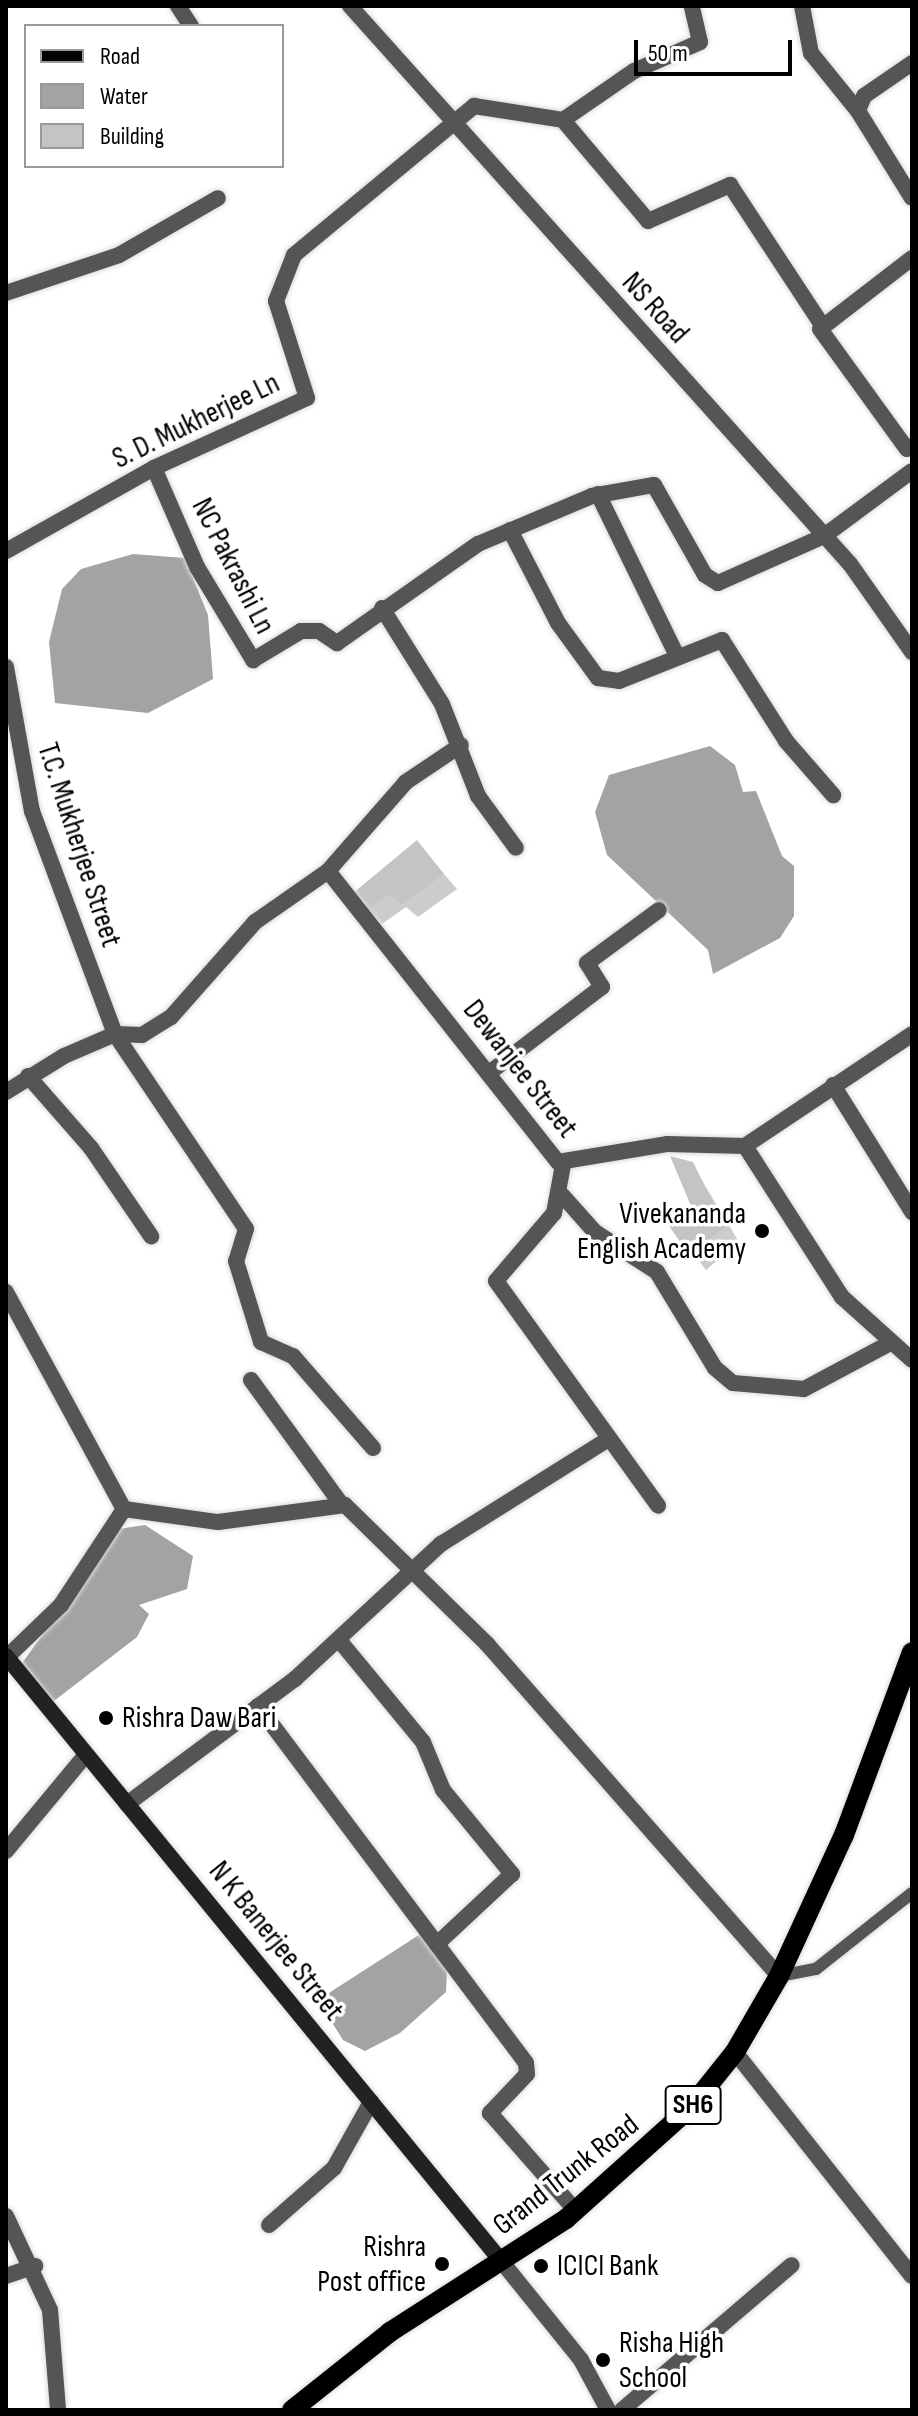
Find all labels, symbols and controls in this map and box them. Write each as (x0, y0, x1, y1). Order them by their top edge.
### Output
legend (24, 24, 284, 168)
scale bar (638, 24, 796, 74)
text: 50 m (648, 39, 688, 68)
text: Road (100, 42, 140, 71)
text: Water (100, 82, 148, 111)
text: Building (100, 122, 164, 151)
street label: NS Road (614, 265, 696, 351)
street label: S. D. Mukherjee Ln (107, 365, 285, 477)
street label: NC Pakrashi Ln (183, 492, 283, 640)
street label: T.C. Mukherjee Street (29, 738, 129, 952)
street label: Dewanjee Street (455, 993, 585, 1145)
place label: Vivekananda English Academy (577, 1196, 746, 1266)
marker: Vivekananda English Academy (753, 1222, 771, 1240)
place label: Rishra Daw Bari (122, 1700, 276, 1736)
marker: Rishra Daw Bari (97, 1709, 115, 1727)
street label: N K Banerjee Street (201, 1854, 351, 2028)
road number: SH6 (663, 2081, 723, 2129)
street label: Grand Trunk Road (486, 2107, 646, 2243)
place label: Rishra Post office (317, 2229, 426, 2300)
place label: ICICI Bank (557, 2248, 658, 2284)
marker: Rishra Post office (433, 2255, 451, 2273)
marker: ICICI Bank (532, 2257, 550, 2275)
place label: Risha High School (619, 2325, 724, 2396)
marker: Risha High School (594, 2351, 612, 2369)

